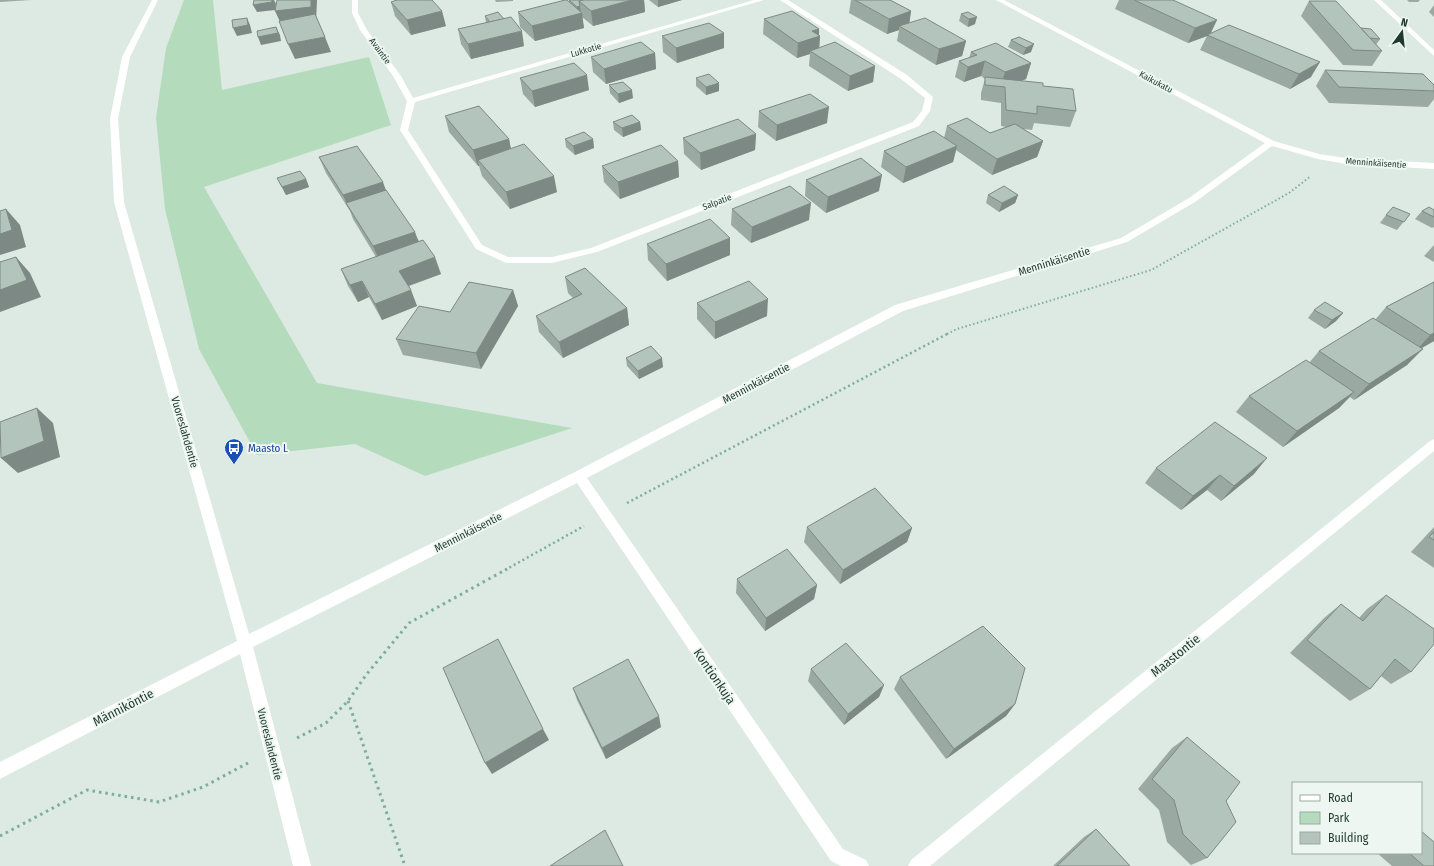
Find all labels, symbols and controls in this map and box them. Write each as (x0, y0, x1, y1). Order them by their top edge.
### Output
north arrow (1382, 12, 1422, 52)
text: N (1400, 16, 1409, 30)
street label: Avaintie (367, 36, 393, 66)
street label: Lukkotie (570, 41, 603, 59)
street label: Kaikukatu (1138, 69, 1174, 95)
street label: Menninkäisentie (1345, 156, 1407, 170)
street label: Salpatie (701, 192, 733, 212)
street label: Menninkäisentie (1017, 244, 1092, 279)
street label: Menninkäisentie (720, 360, 792, 407)
street label: Vuoreslahdentie (168, 395, 201, 469)
bus stop icon: Maasto L (223, 437, 245, 465)
place label: Maasto L (248, 442, 288, 455)
street label: Menninkäisentie (432, 510, 504, 555)
street label: Maastontie (1148, 631, 1203, 680)
street label: Kontionkuja (690, 646, 739, 707)
street label: Männiköntie (90, 686, 156, 729)
street label: Vuoreslahdentie (254, 707, 285, 781)
legend (1292, 782, 1422, 854)
text: Road (1328, 791, 1353, 805)
text: Park (1328, 811, 1350, 825)
text: Building (1328, 831, 1369, 845)

